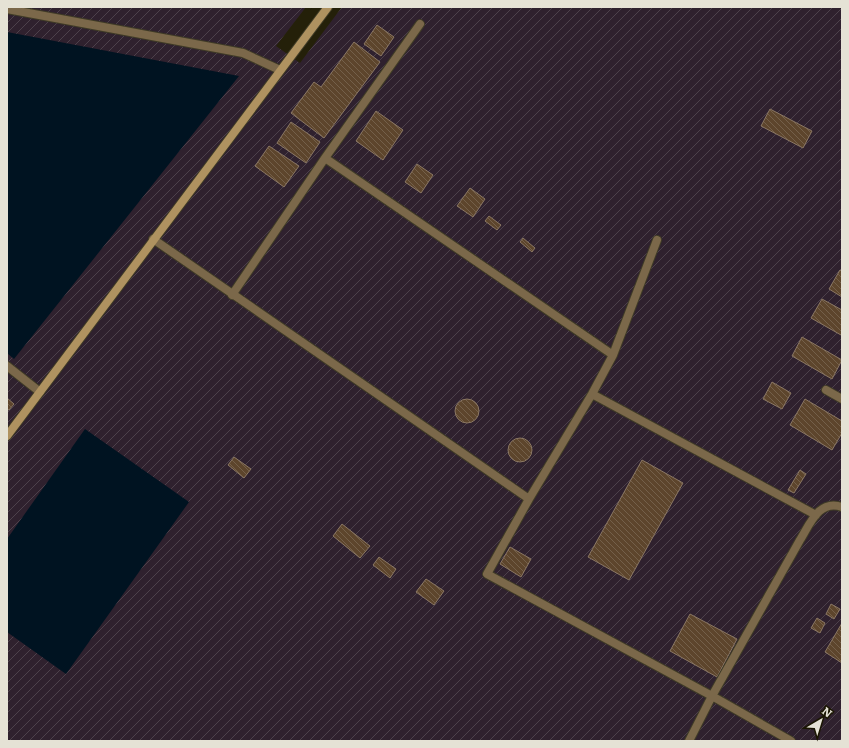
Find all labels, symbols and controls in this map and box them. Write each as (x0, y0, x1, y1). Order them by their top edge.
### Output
north arrow (801, 700, 841, 740)
text: N (819, 702, 836, 720)

